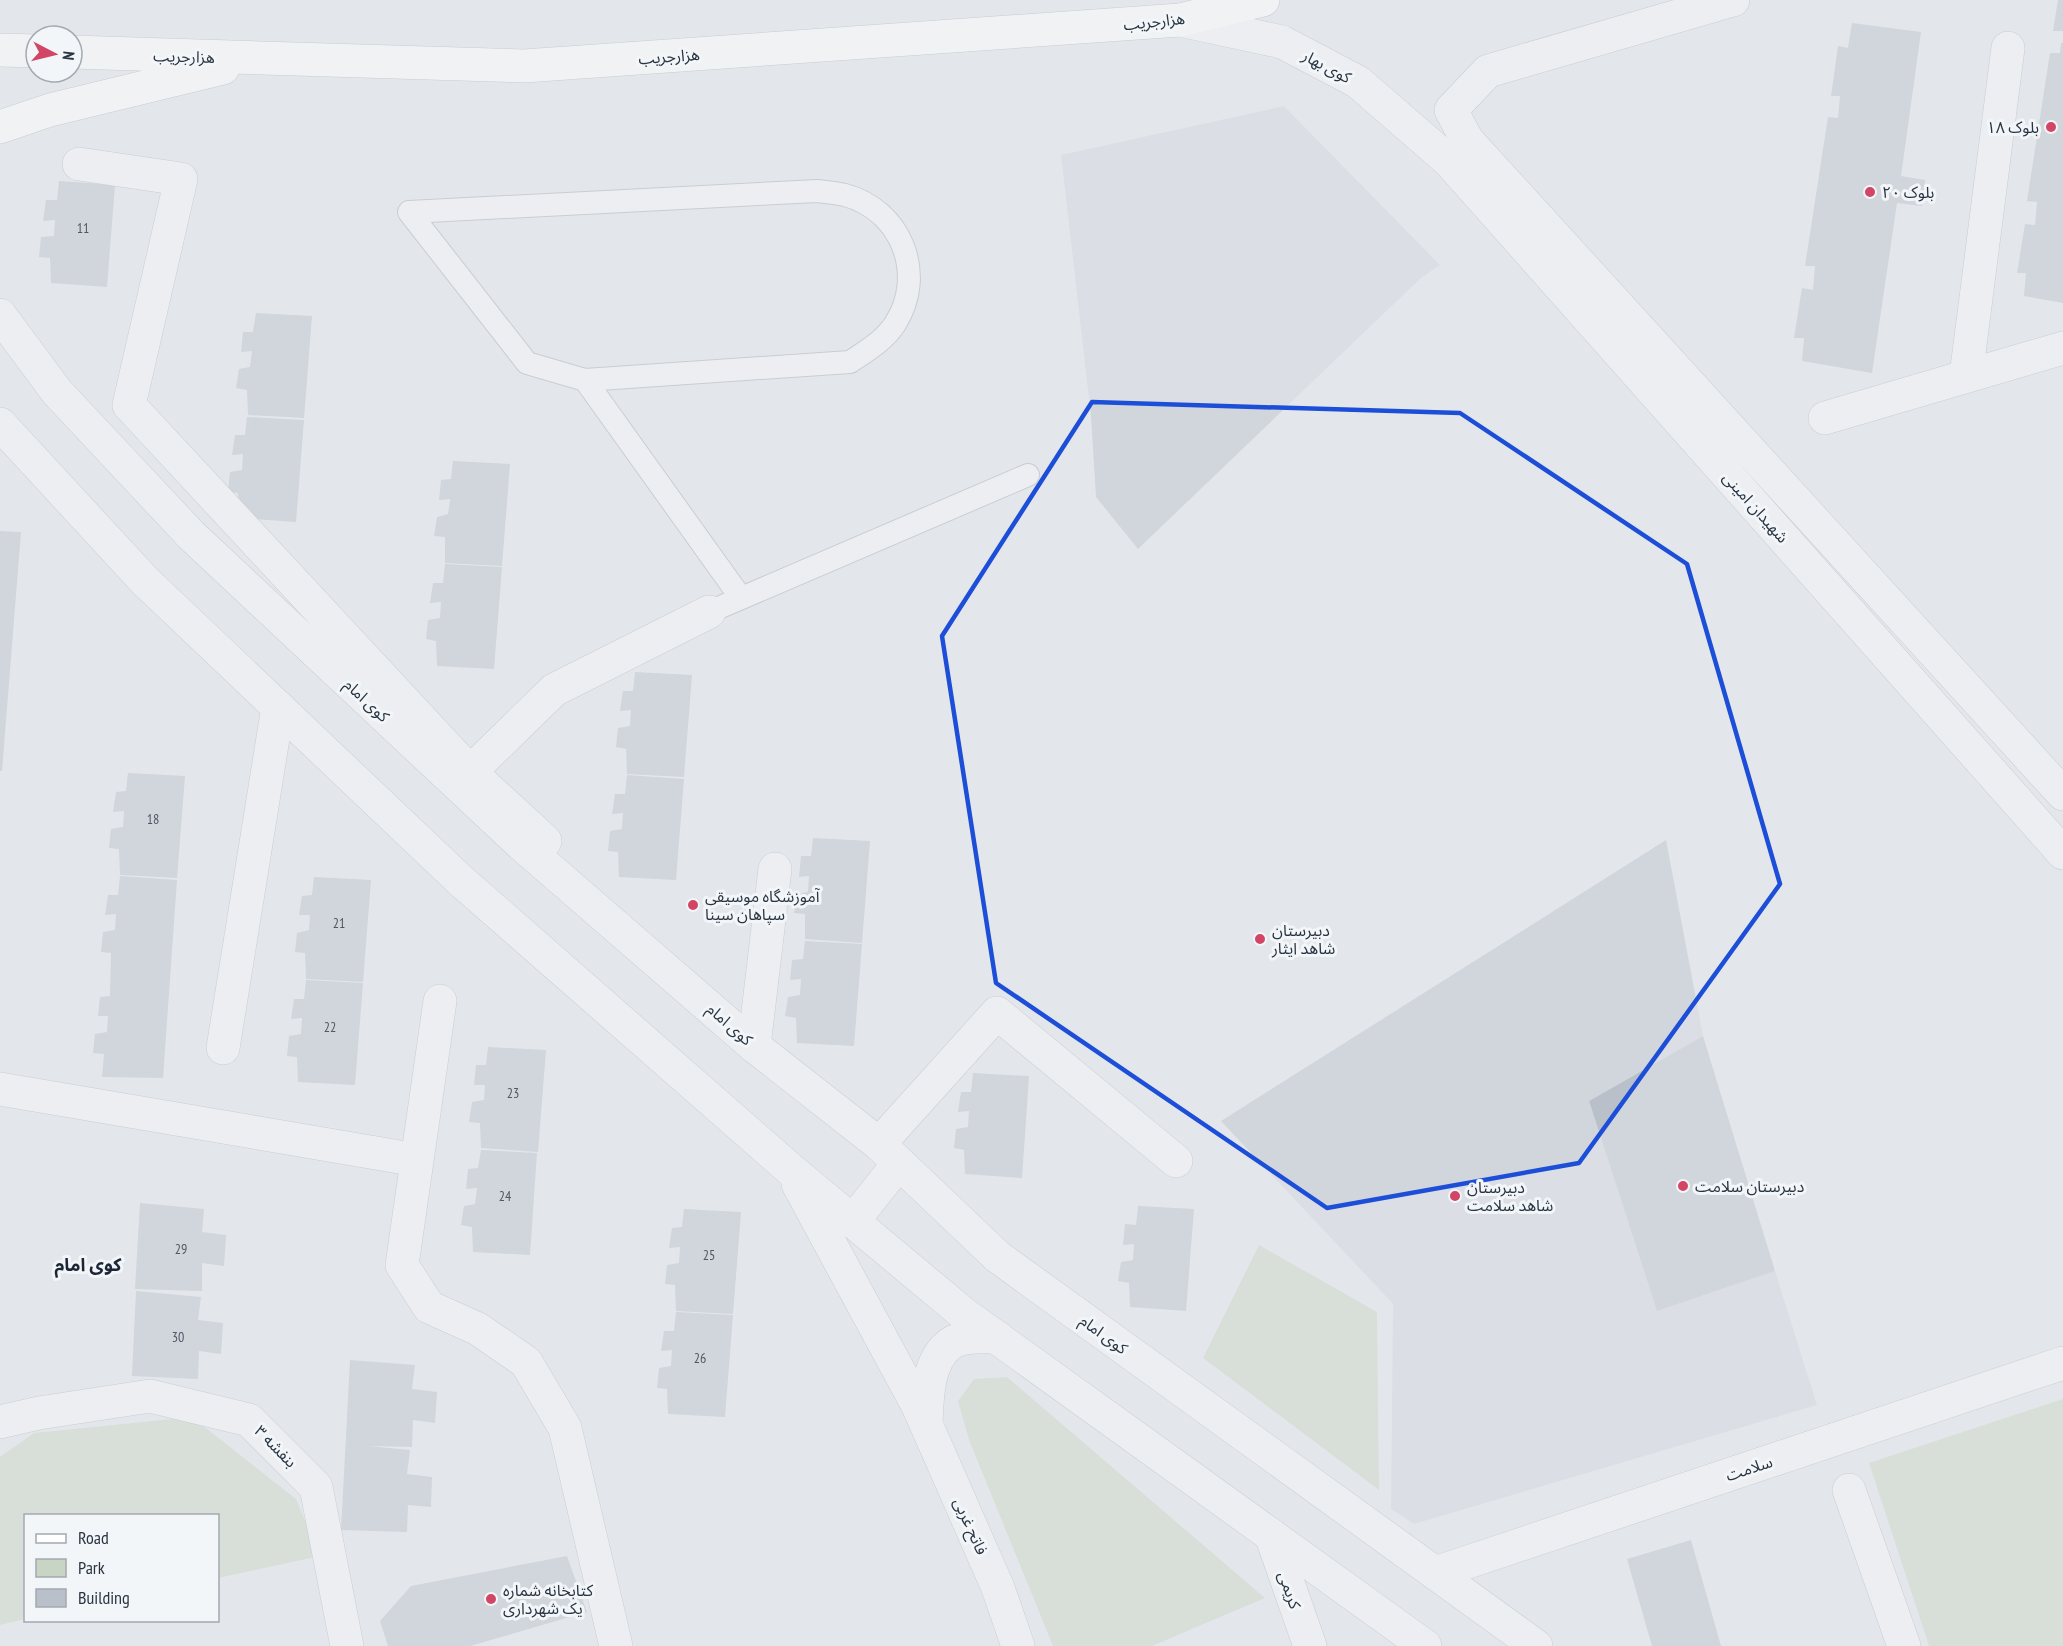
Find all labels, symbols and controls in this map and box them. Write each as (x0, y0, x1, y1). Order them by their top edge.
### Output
street label: هزارجریب (1122, 8, 1186, 34)
north arrow (24, 24, 84, 84)
street label: هزارجریب (638, 44, 700, 68)
street label: کوی بهار (1298, 44, 1355, 87)
street label: هزارجریب (153, 45, 215, 67)
text: N (58, 50, 79, 61)
place label: بلوک ۱۸ (1987, 117, 2039, 137)
marker: بلوک ۱۸ (2044, 120, 2058, 134)
place label: بلوک ۲۰ (1882, 182, 1934, 202)
marker: بلوک ۲۰ (1863, 185, 1877, 199)
house number: 11 (77, 219, 89, 237)
street label: شهیدان امینی (1719, 467, 1793, 547)
street label: کوی امام (338, 674, 394, 728)
house number: 18 (147, 810, 159, 828)
place label: آموزشگاه موسیقی سپاهان سینا (705, 886, 821, 925)
marker: آموزشگاه موسیقی سپاهان سینا (686, 898, 700, 912)
house number: 21 (333, 914, 345, 932)
place label: دبیرستان شاهد ایثار (1271, 920, 1335, 958)
marker: دبیرستان شاهد ایثار (1253, 932, 1267, 946)
street label: کوی امام (701, 999, 757, 1052)
house number: 22 (324, 1018, 336, 1036)
house number: 23 (507, 1084, 519, 1102)
place label: دبیرستان سلامت (1695, 1176, 1804, 1196)
place label: دبیرستان شاهد سلامت (1467, 1177, 1553, 1215)
marker: دبیرستان سلامت (1676, 1179, 1690, 1193)
house number: 24 (499, 1187, 512, 1205)
marker: دبیرستان شاهد سلامت (1448, 1189, 1462, 1203)
house number: 29 (175, 1240, 187, 1258)
house number: 25 (703, 1246, 715, 1264)
district label: کوی امام (54, 1253, 122, 1278)
street label: کوی امام (1074, 1310, 1132, 1361)
house number: 30 (172, 1328, 184, 1346)
house number: 26 (694, 1349, 706, 1367)
street label: بنفشه ۳ (251, 1421, 301, 1471)
street label: سلامت (1723, 1451, 1775, 1485)
street label: فاتح غربی (947, 1494, 992, 1559)
legend (24, 1514, 219, 1622)
text: Road (78, 1526, 109, 1549)
text: Park (78, 1556, 105, 1579)
street label: کریمی (1274, 1569, 1306, 1612)
place label: کتابخانه شماره یک شهرداری (503, 1580, 593, 1618)
text: Building (78, 1586, 130, 1609)
marker: کتابخانه شماره یک شهرداری (484, 1592, 498, 1606)

